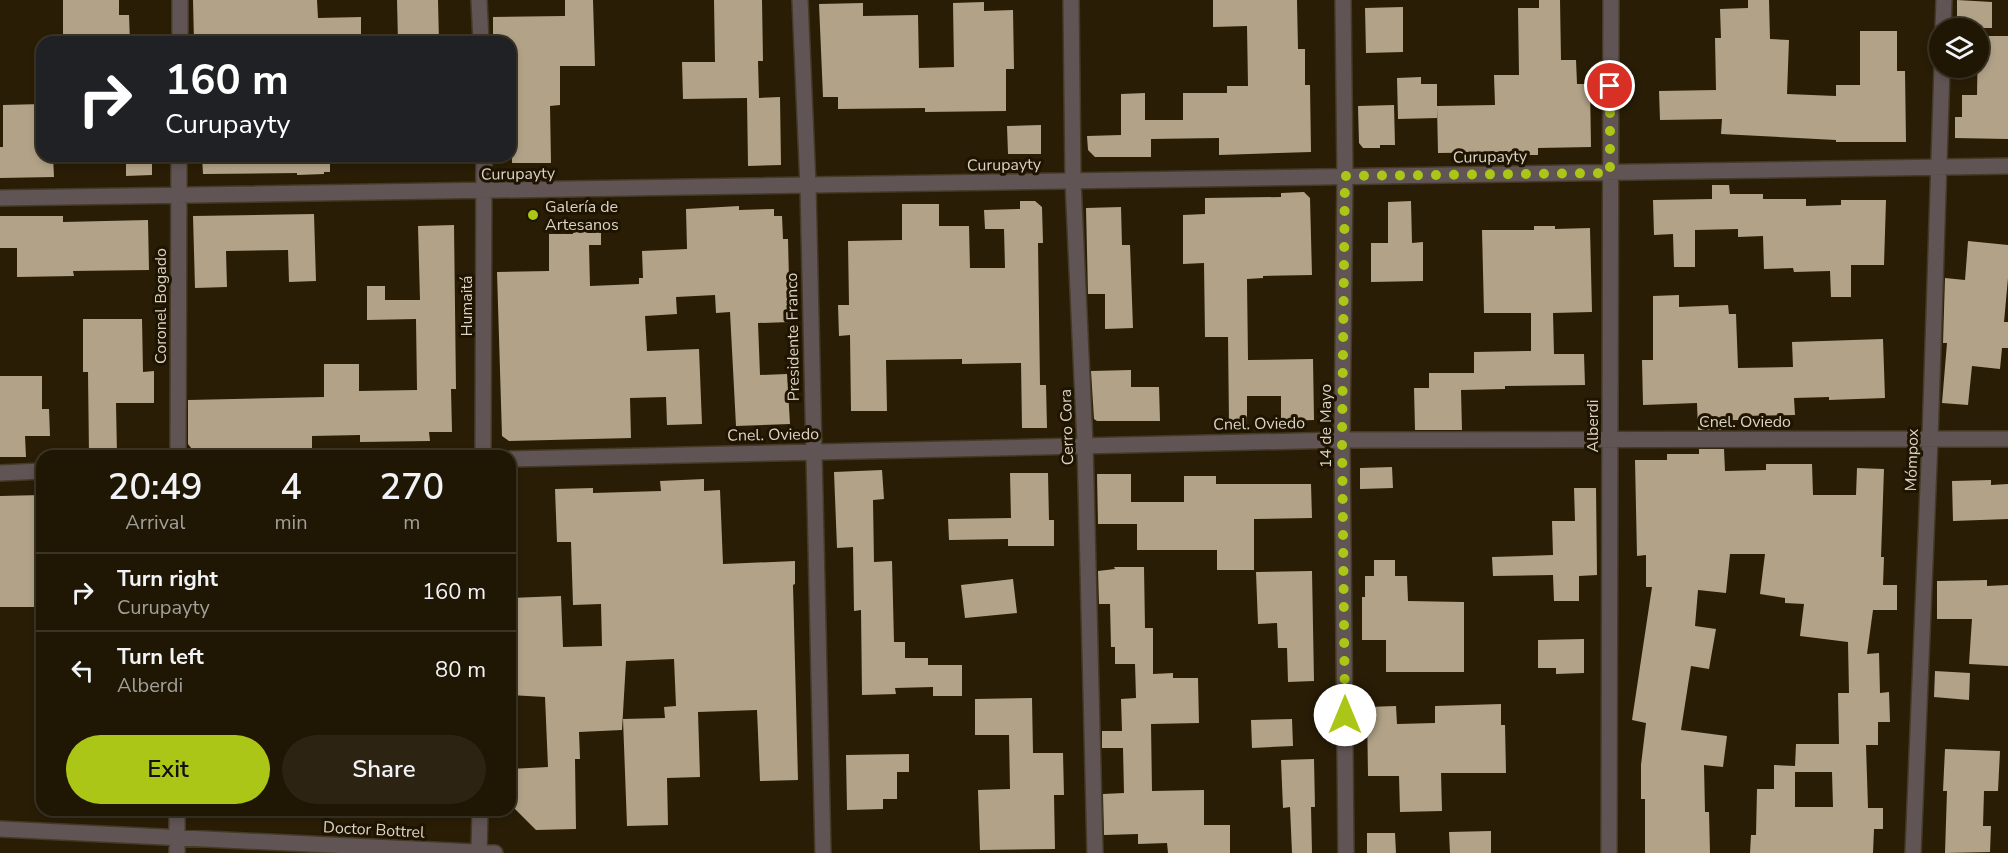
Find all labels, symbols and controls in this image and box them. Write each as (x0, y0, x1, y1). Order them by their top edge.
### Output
map controls (1929, 18, 1989, 78)
button: layers (1929, 18, 1989, 78)
text: 160 m (165, 52, 289, 109)
icon: right (66, 60, 144, 138)
pin (1584, 60, 1635, 111)
icon: arrive (1593, 69, 1626, 102)
text: Curupayty (165, 106, 290, 143)
street label: Curupayty (1453, 145, 1528, 169)
street label: Curupayty (967, 153, 1042, 177)
street label: Curupayty (481, 162, 556, 186)
place label: Galería de Artesanos (545, 196, 619, 236)
marker: Galería de Artesanos (526, 208, 540, 222)
street label: Coronel Bogado (150, 248, 172, 364)
street label: Presidente Franco (781, 272, 805, 401)
street label: Humaitá (456, 275, 478, 337)
street label: 14 de Mayo (1315, 384, 1337, 468)
street label: Cerro Cora (1055, 388, 1079, 465)
street label: Alberdi (1582, 400, 1604, 452)
street label: Cnel. Oviedo (1699, 411, 1791, 433)
street label: Cnel. Oviedo (1213, 412, 1305, 436)
street label: Cnel. Oviedo (727, 423, 819, 447)
street label: Mómpox (1900, 428, 1924, 492)
text: 20:49 (108, 463, 203, 512)
text: 4 (280, 463, 302, 512)
text: 270 (379, 463, 444, 512)
text: Arrival (125, 509, 185, 536)
text: min (275, 509, 308, 536)
text: m (403, 509, 420, 536)
text: Turn right (117, 564, 218, 594)
icon: right (66, 576, 99, 609)
text: 160 m (422, 577, 486, 607)
text: Curupayty (117, 594, 210, 621)
text: Turn left (117, 642, 204, 672)
icon: left (66, 654, 99, 687)
text: 80 m (435, 655, 486, 685)
text: Alberdi (117, 672, 183, 699)
position arrow (1313, 683, 1377, 747)
button: Exit (66, 735, 270, 804)
button: Share (282, 735, 486, 804)
street label: Doctor Bottrel (322, 816, 426, 844)

